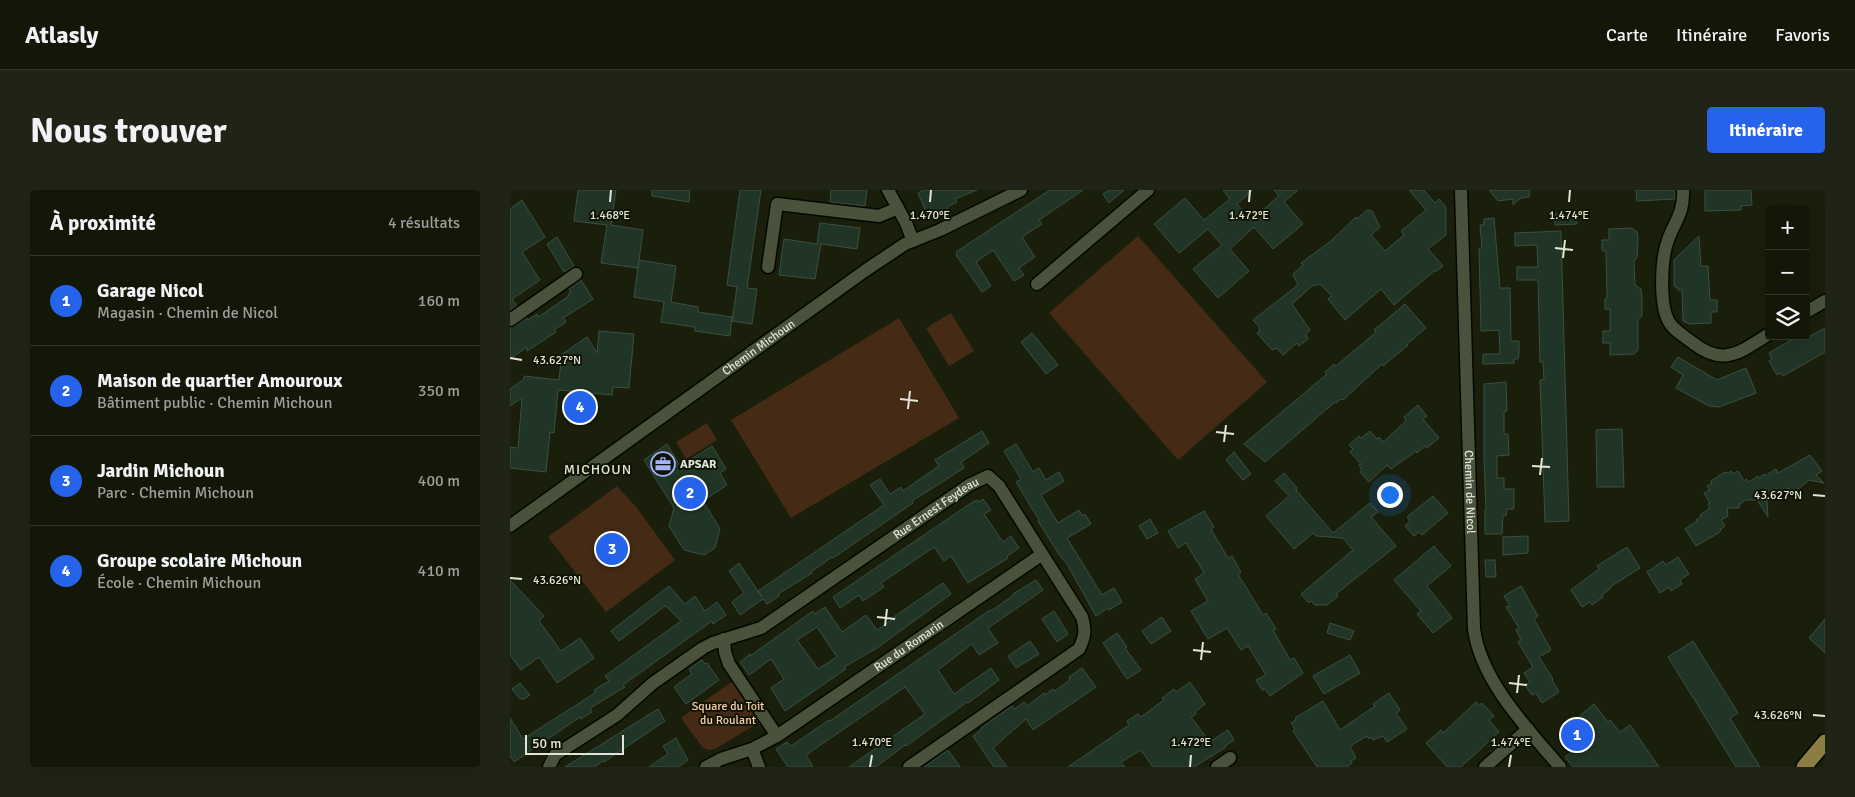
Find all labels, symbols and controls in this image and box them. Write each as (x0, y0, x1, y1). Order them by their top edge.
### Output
text: Atlasly (25, 20, 98, 50)
text: Carte (1606, 24, 1648, 46)
text: Itinéraire (1676, 24, 1747, 46)
text: Favoris (1775, 24, 1830, 46)
button: Itinéraire (1707, 107, 1825, 153)
text: Nous trouver (30, 109, 227, 152)
map controls (1765, 205, 1810, 340)
button: + (1765, 205, 1810, 250)
text: 1.468°E (590, 208, 630, 223)
text: 1.470°E (910, 208, 950, 223)
text: 1.472°E (1229, 208, 1269, 223)
text: 1.474°E (1549, 208, 1589, 223)
text: À proximité (50, 210, 156, 236)
text: 4 résultats (388, 213, 460, 233)
button: − (1765, 250, 1810, 295)
text: Garage Nicol (97, 279, 204, 303)
text: 1 (62, 291, 70, 311)
text: 160 m (418, 291, 460, 311)
button: layers (1765, 295, 1810, 340)
text: Magasin · Chemin de Nicol (97, 303, 278, 323)
street label: Chemin Michoun (719, 316, 798, 379)
text: 43.627°N (533, 353, 581, 368)
text: Maison de quartier Amouroux (97, 369, 342, 393)
text: 2 (62, 381, 70, 401)
text: 350 m (418, 381, 460, 401)
pin: 4 (564, 388, 596, 426)
text: Bâtiment public · Chemin Michoun (97, 393, 332, 413)
street label: Chemin de Nicol (1461, 450, 1479, 534)
office icon: APSAR (650, 451, 676, 477)
place label: APSAR (680, 457, 717, 472)
text: Jardin Michoun (97, 459, 225, 483)
district label: MICHOUN (564, 461, 632, 478)
text: 3 (62, 471, 70, 491)
text: 400 m (418, 471, 460, 491)
pin: 2 (674, 474, 706, 512)
street label: Rue Ernest Feydeau (890, 474, 981, 542)
your location (1377, 482, 1403, 508)
text: Parc · Chemin Michoun (97, 483, 254, 503)
text: 43.627°N (1754, 488, 1802, 503)
pin: 3 (596, 530, 628, 568)
text: Groupe scolaire Michoun (97, 549, 302, 573)
text: 4 (62, 561, 70, 581)
text: 410 m (418, 561, 460, 581)
text: École · Chemin Michoun (97, 573, 261, 593)
text: 43.626°N (533, 573, 581, 588)
street label: Rue du Romarin (871, 617, 946, 675)
park label: Square du Toit du Roulant (692, 699, 764, 728)
text: 43.626°N (1754, 708, 1802, 723)
pin: 1 (1561, 716, 1593, 754)
scale bar (525, 732, 624, 755)
text: 50 m (532, 735, 561, 752)
text: 1.470°E (852, 735, 892, 750)
text: 1.472°E (1171, 735, 1211, 750)
text: 1.474°E (1491, 735, 1531, 750)

